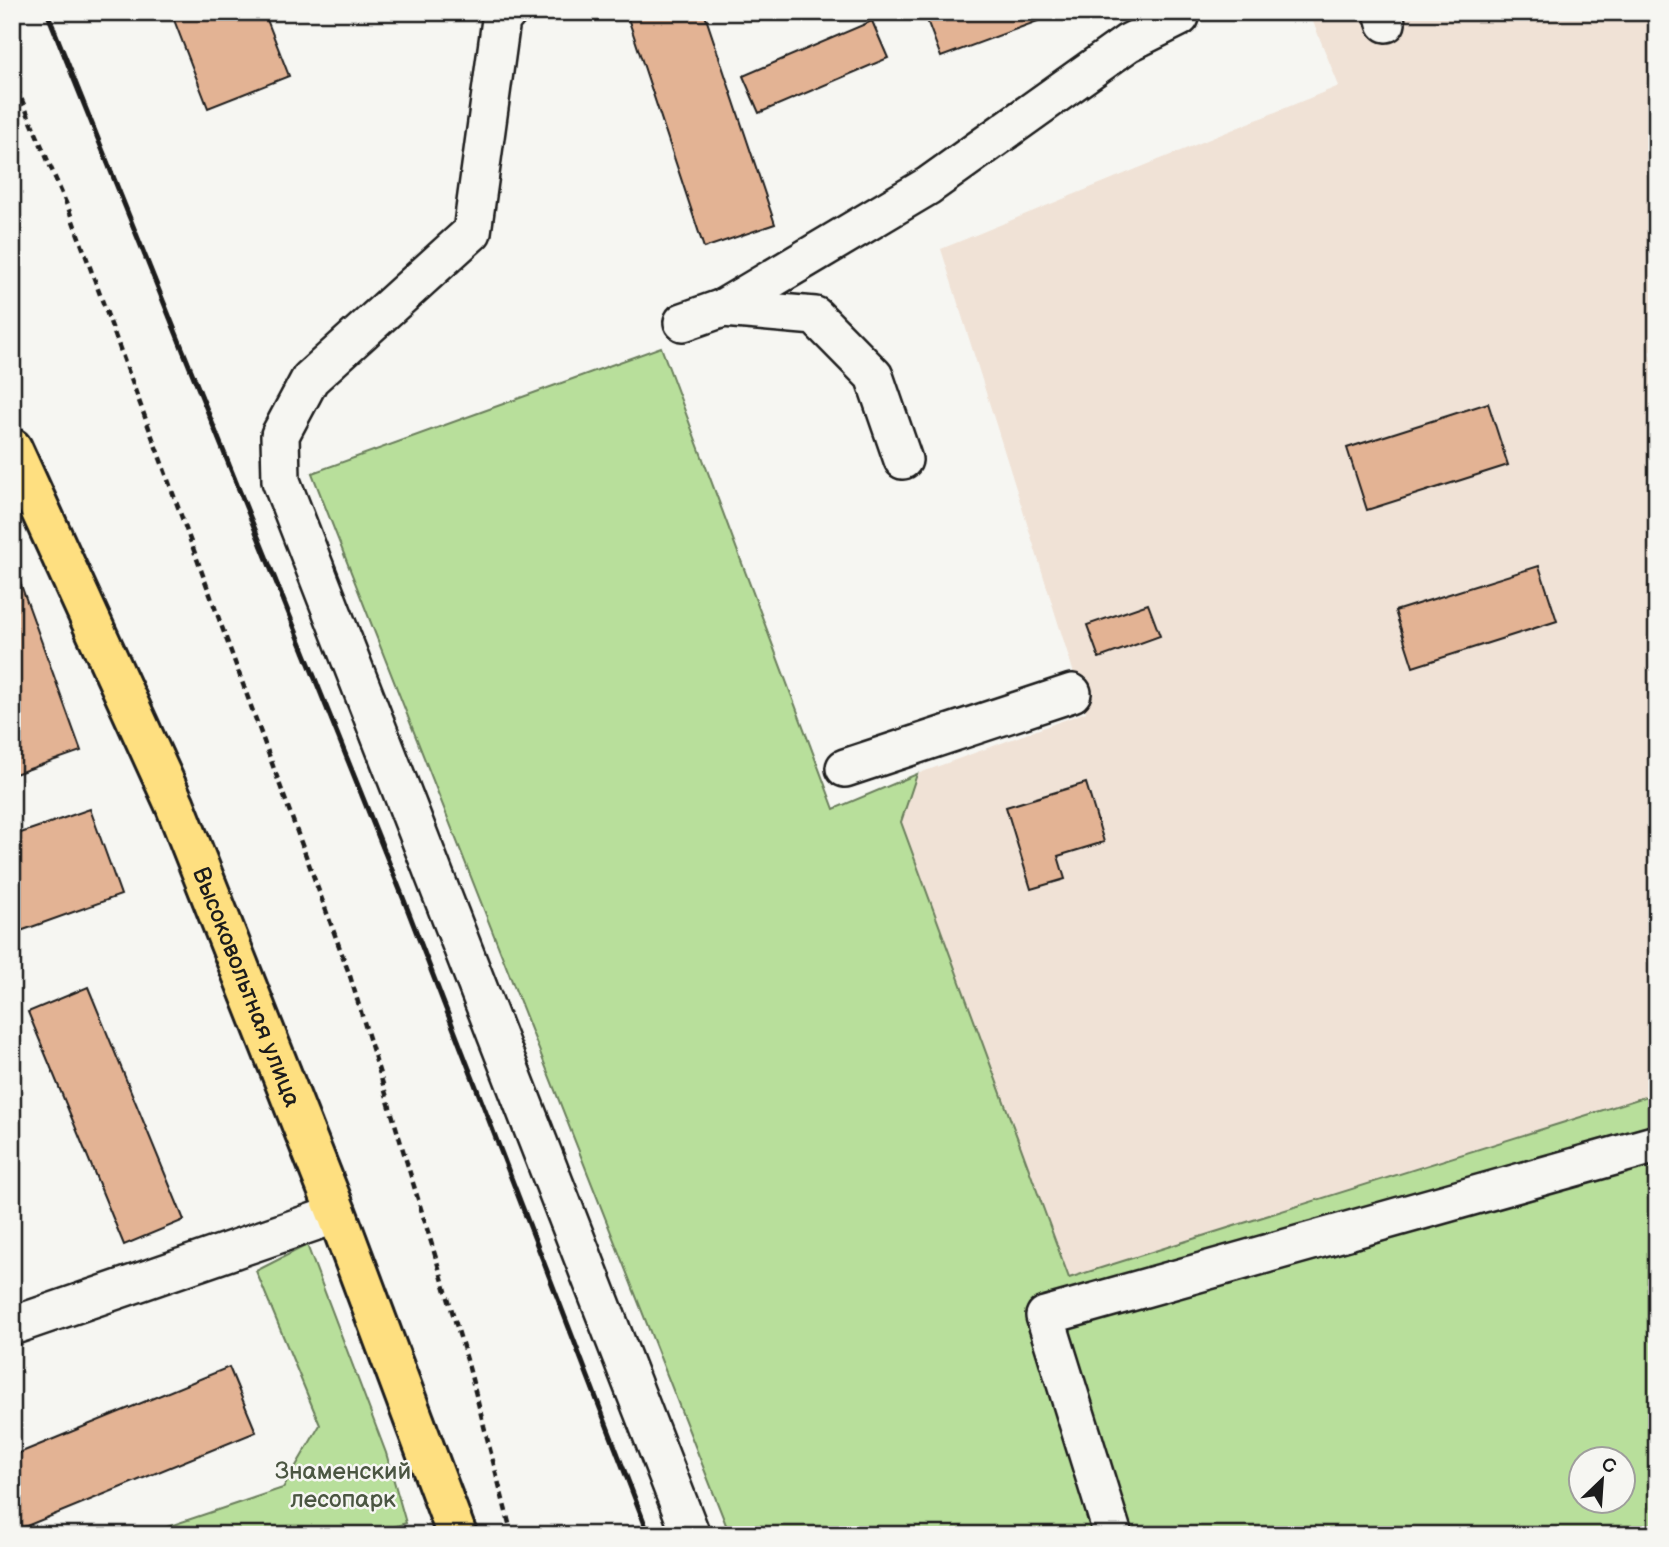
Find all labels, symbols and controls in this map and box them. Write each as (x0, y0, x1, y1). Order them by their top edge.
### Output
street label: Высоковольтная улица (186, 863, 307, 1111)
north arrow (1568, 1446, 1638, 1516)
text: С (1598, 1453, 1619, 1479)
park label: Знаменский лесопарк (275, 1457, 411, 1514)

